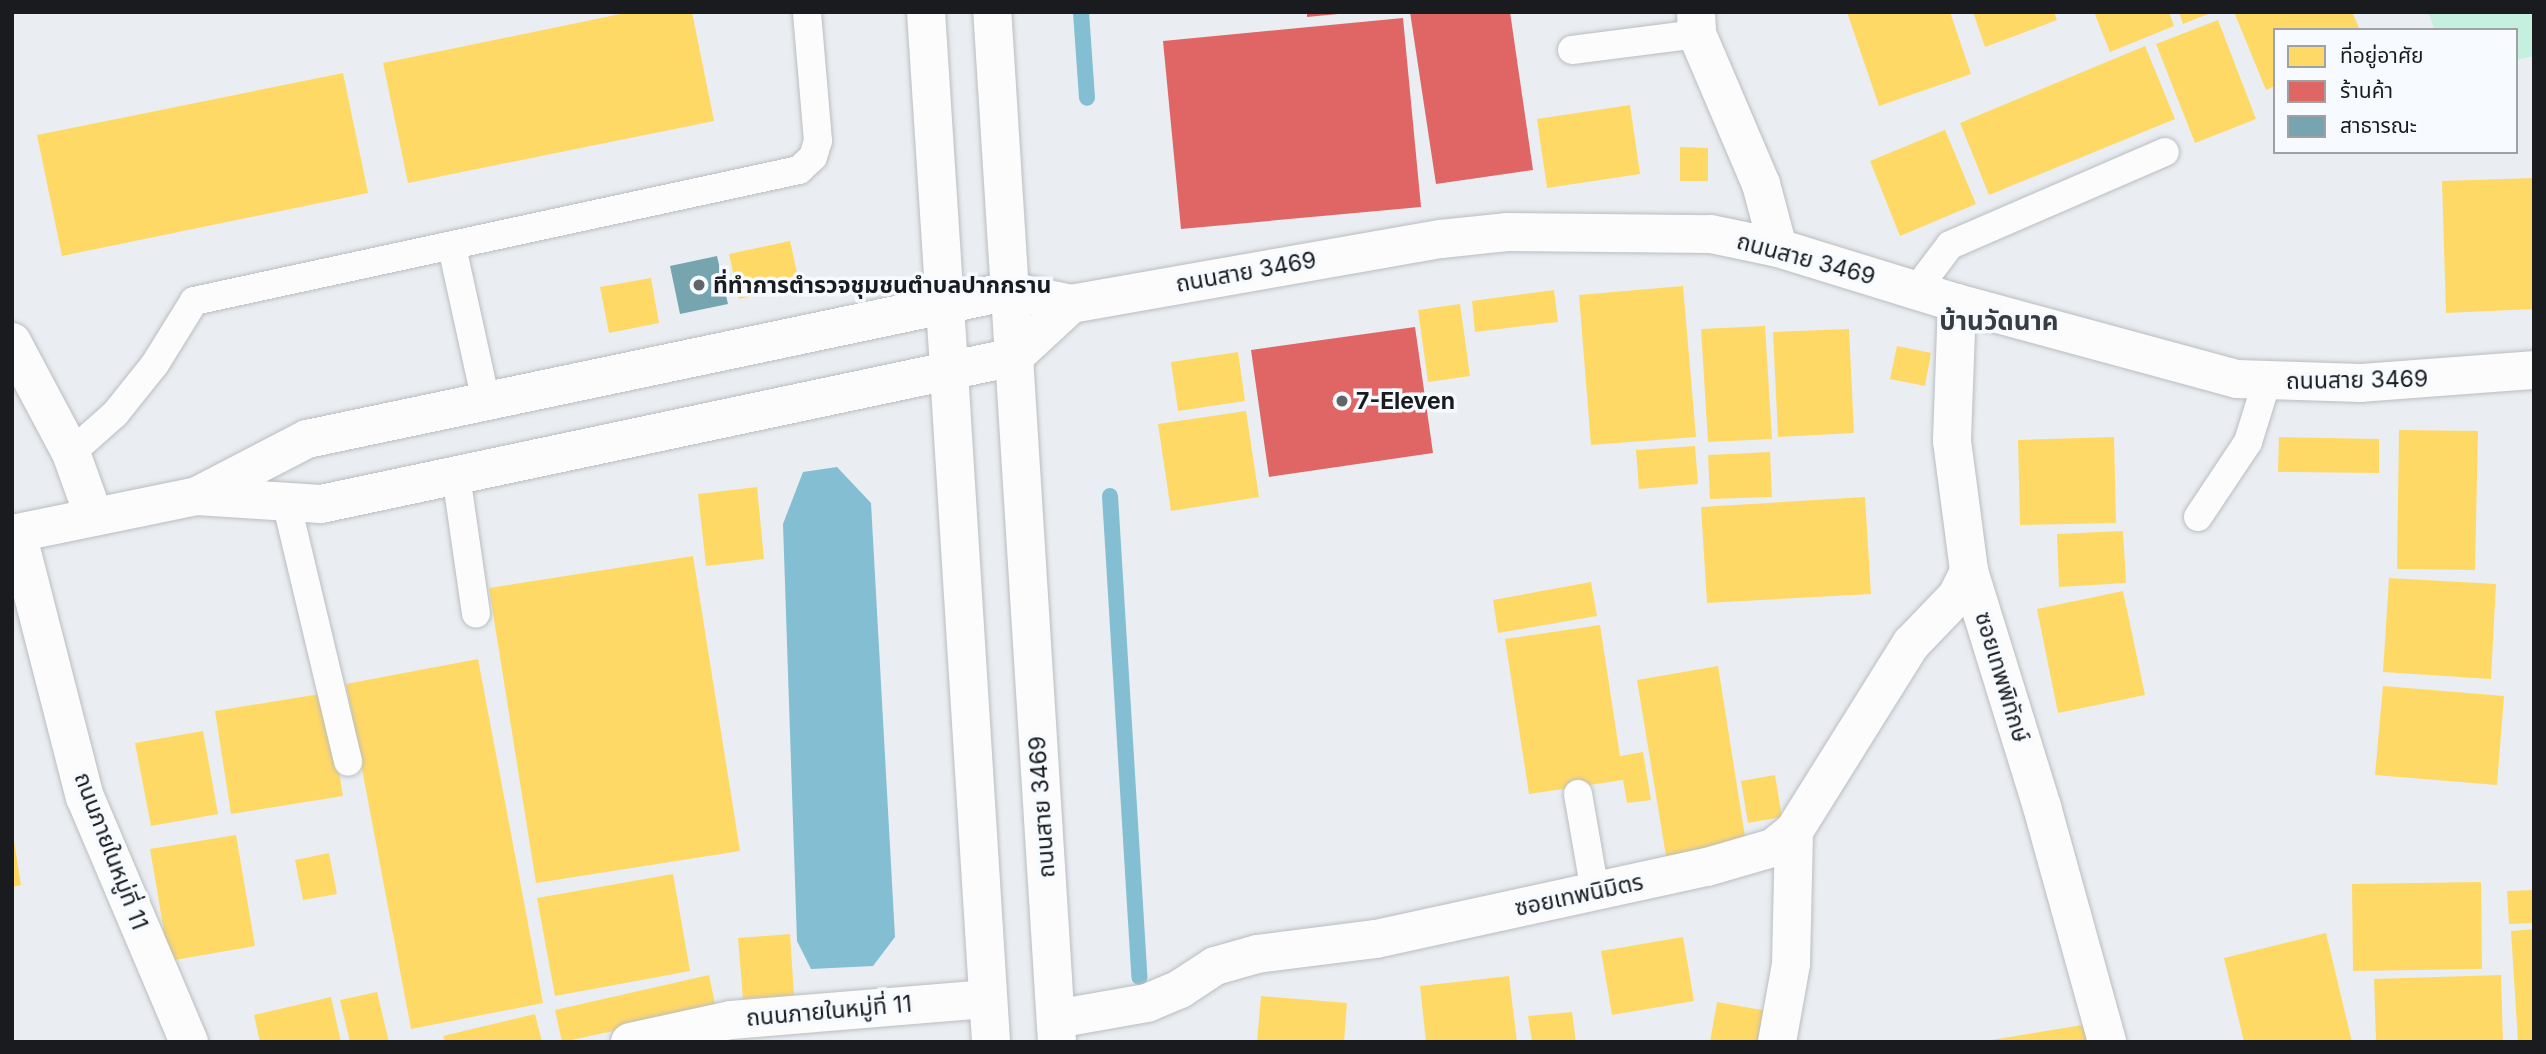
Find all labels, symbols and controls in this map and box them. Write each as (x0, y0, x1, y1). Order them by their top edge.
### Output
legend (2273, 28, 2518, 154)
text: ที่อยู่อาศัย (2340, 43, 2424, 68)
text: ร้านค้า (2340, 78, 2393, 103)
text: สาธารณะ (2340, 113, 2417, 138)
street label: ถนนสาย 3469 (1734, 227, 1878, 291)
street label: ถนนสาย 3469 (1174, 246, 1318, 298)
place label: ที่ทำการตำรวจชุมชนตำบลปากกราน (713, 271, 1051, 299)
marker: ที่ทำการตำรวจชุมชนตำบลปากกราน (691, 277, 707, 293)
district label: บ้านวัดนาค (1939, 305, 2059, 337)
street label: ถนนสาย 3469 (2286, 365, 2428, 395)
place label: 7-Eleven (1356, 387, 1455, 415)
marker: 7-Eleven (1334, 393, 1350, 409)
street label: ซอยเทพพิทักษ์ (1969, 608, 2035, 746)
street label: ถนนสาย 3469 (1023, 735, 1061, 879)
street label: ถนนภายในหมู่ที่ 11 (68, 768, 154, 934)
street label: ซอยเทพนิมิตร (1512, 868, 1646, 922)
street label: ถนนภายในหมู่ที่ 11 (745, 990, 913, 1032)

